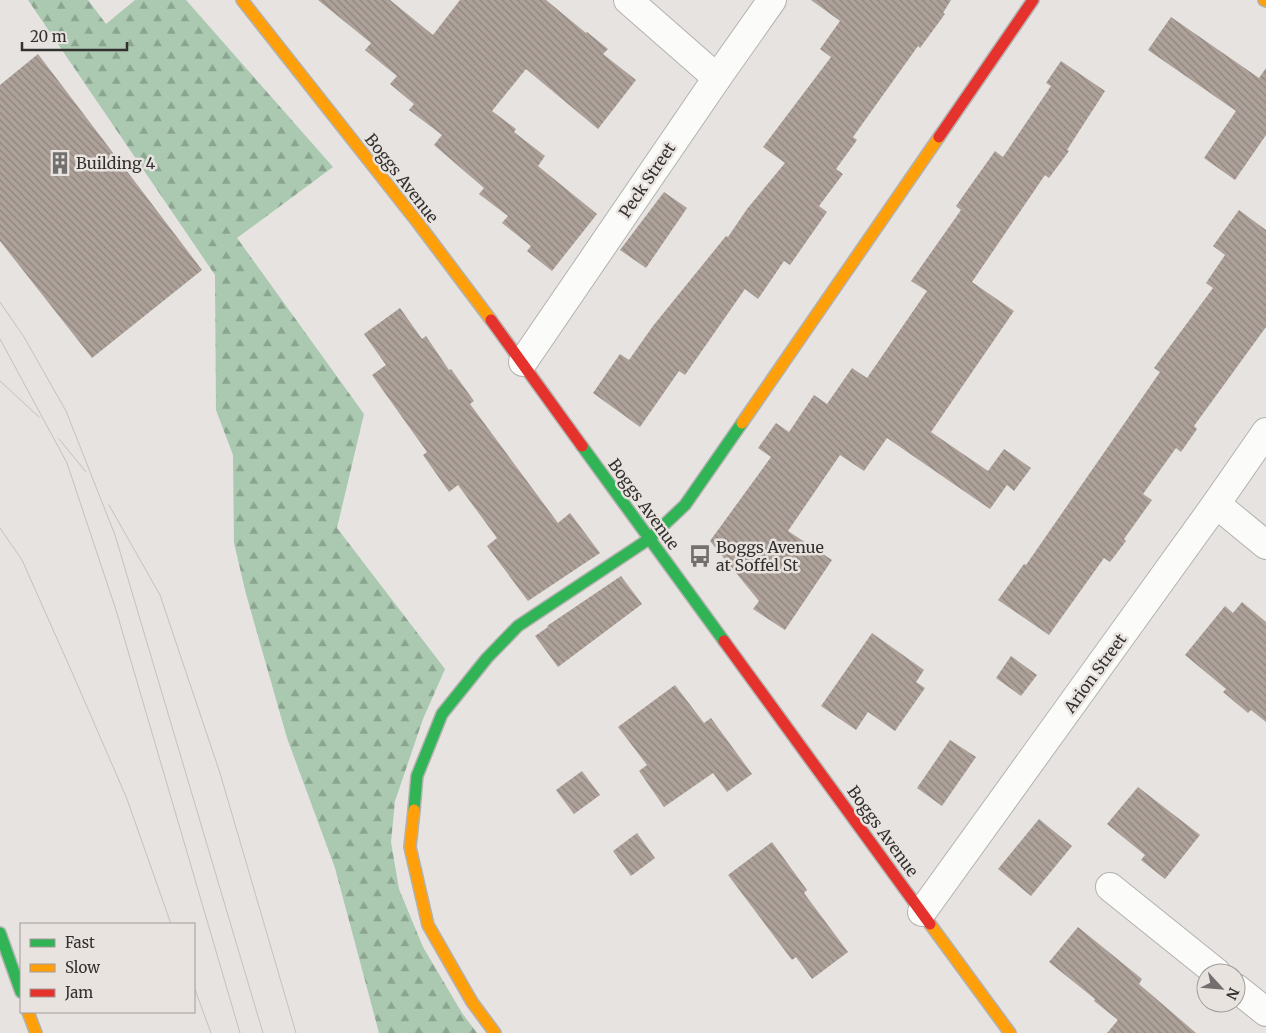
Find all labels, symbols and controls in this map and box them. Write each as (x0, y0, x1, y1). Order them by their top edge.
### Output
scale bar (22, 20, 128, 52)
text: 20 m (30, 27, 67, 46)
street label: Boggs Avenue (361, 129, 443, 227)
street label: Peck Street (615, 138, 680, 221)
building icon: Building 4 (47, 150, 73, 176)
place label: Building 4 (76, 153, 156, 173)
street label: Boggs Avenue (604, 455, 684, 553)
place label: Boggs Avenue at Soffel St (716, 537, 824, 575)
bus stop icon: Boggs Avenue at Soffel St (687, 543, 713, 569)
street label: Arion Street (1059, 629, 1131, 717)
street label: Boggs Avenue (843, 782, 923, 880)
legend (20, 923, 195, 1013)
text: Fast (65, 933, 95, 952)
text: Slow (65, 958, 100, 977)
north arrow (1196, 963, 1246, 1013)
text: Jam (64, 983, 93, 1002)
text: N (1222, 985, 1243, 1003)

